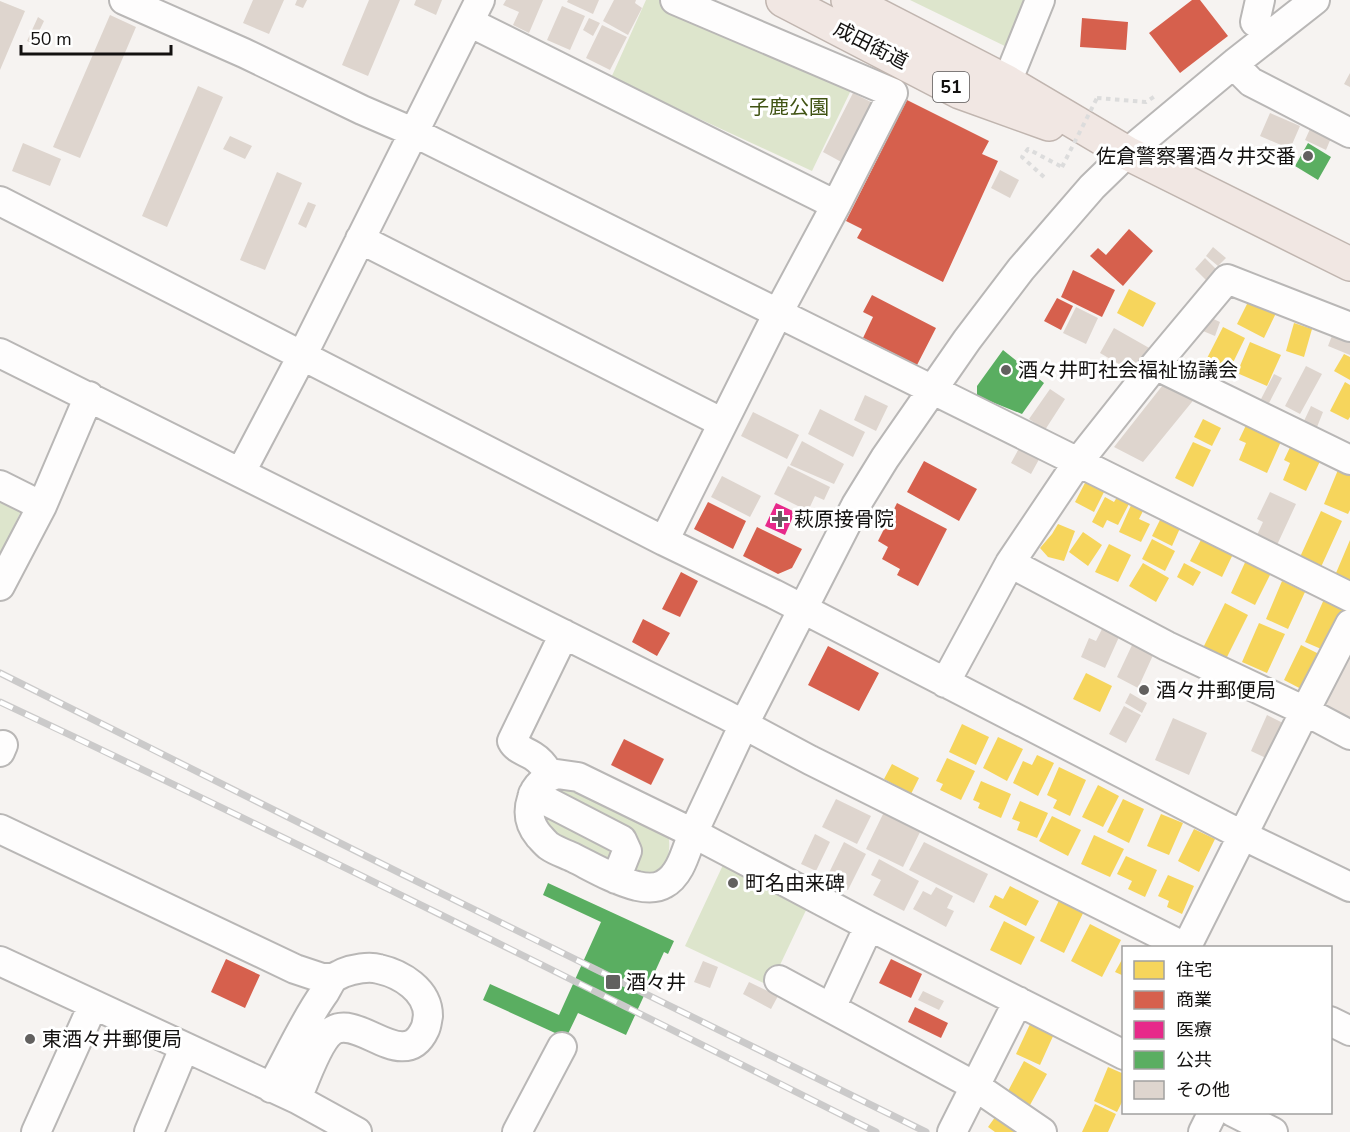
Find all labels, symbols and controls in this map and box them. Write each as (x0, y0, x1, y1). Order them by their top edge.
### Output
street label: 成田街道 (829, 15, 913, 76)
scale bar (21, 18, 171, 56)
text: 50 m (30, 27, 72, 51)
road number: 51 (933, 72, 969, 102)
park label: 子鹿公園 (749, 94, 829, 121)
place label: 佐倉警察署酒々井交番 (1096, 143, 1296, 170)
marker: 佐倉警察署酒々井交番 (1301, 149, 1315, 163)
place label: 酒々井町社会福祉協議会 (1018, 357, 1238, 384)
marker: 酒々井町社会福祉協議会 (999, 363, 1013, 377)
place label: 萩原接骨院 (794, 506, 894, 533)
marker: 萩原接骨院 (771, 510, 789, 528)
place label: 酒々井郵便局 (1156, 677, 1276, 704)
marker: 酒々井郵便局 (1137, 683, 1151, 697)
place label: 町名由来碑 (745, 870, 845, 897)
marker: 町名由来碑 (726, 876, 740, 890)
legend (1122, 946, 1332, 1114)
text: 住宅 (1176, 958, 1212, 982)
place label: 酒々井 (626, 969, 686, 996)
marker: 酒々井 (604, 973, 622, 991)
text: 商業 (1176, 988, 1212, 1012)
text: 医療 (1176, 1018, 1212, 1042)
place label: 東酒々井郵便局 (42, 1026, 182, 1053)
marker: 東酒々井郵便局 (23, 1032, 37, 1046)
text: 公共 (1176, 1048, 1212, 1072)
text: その他 (1176, 1078, 1230, 1102)

